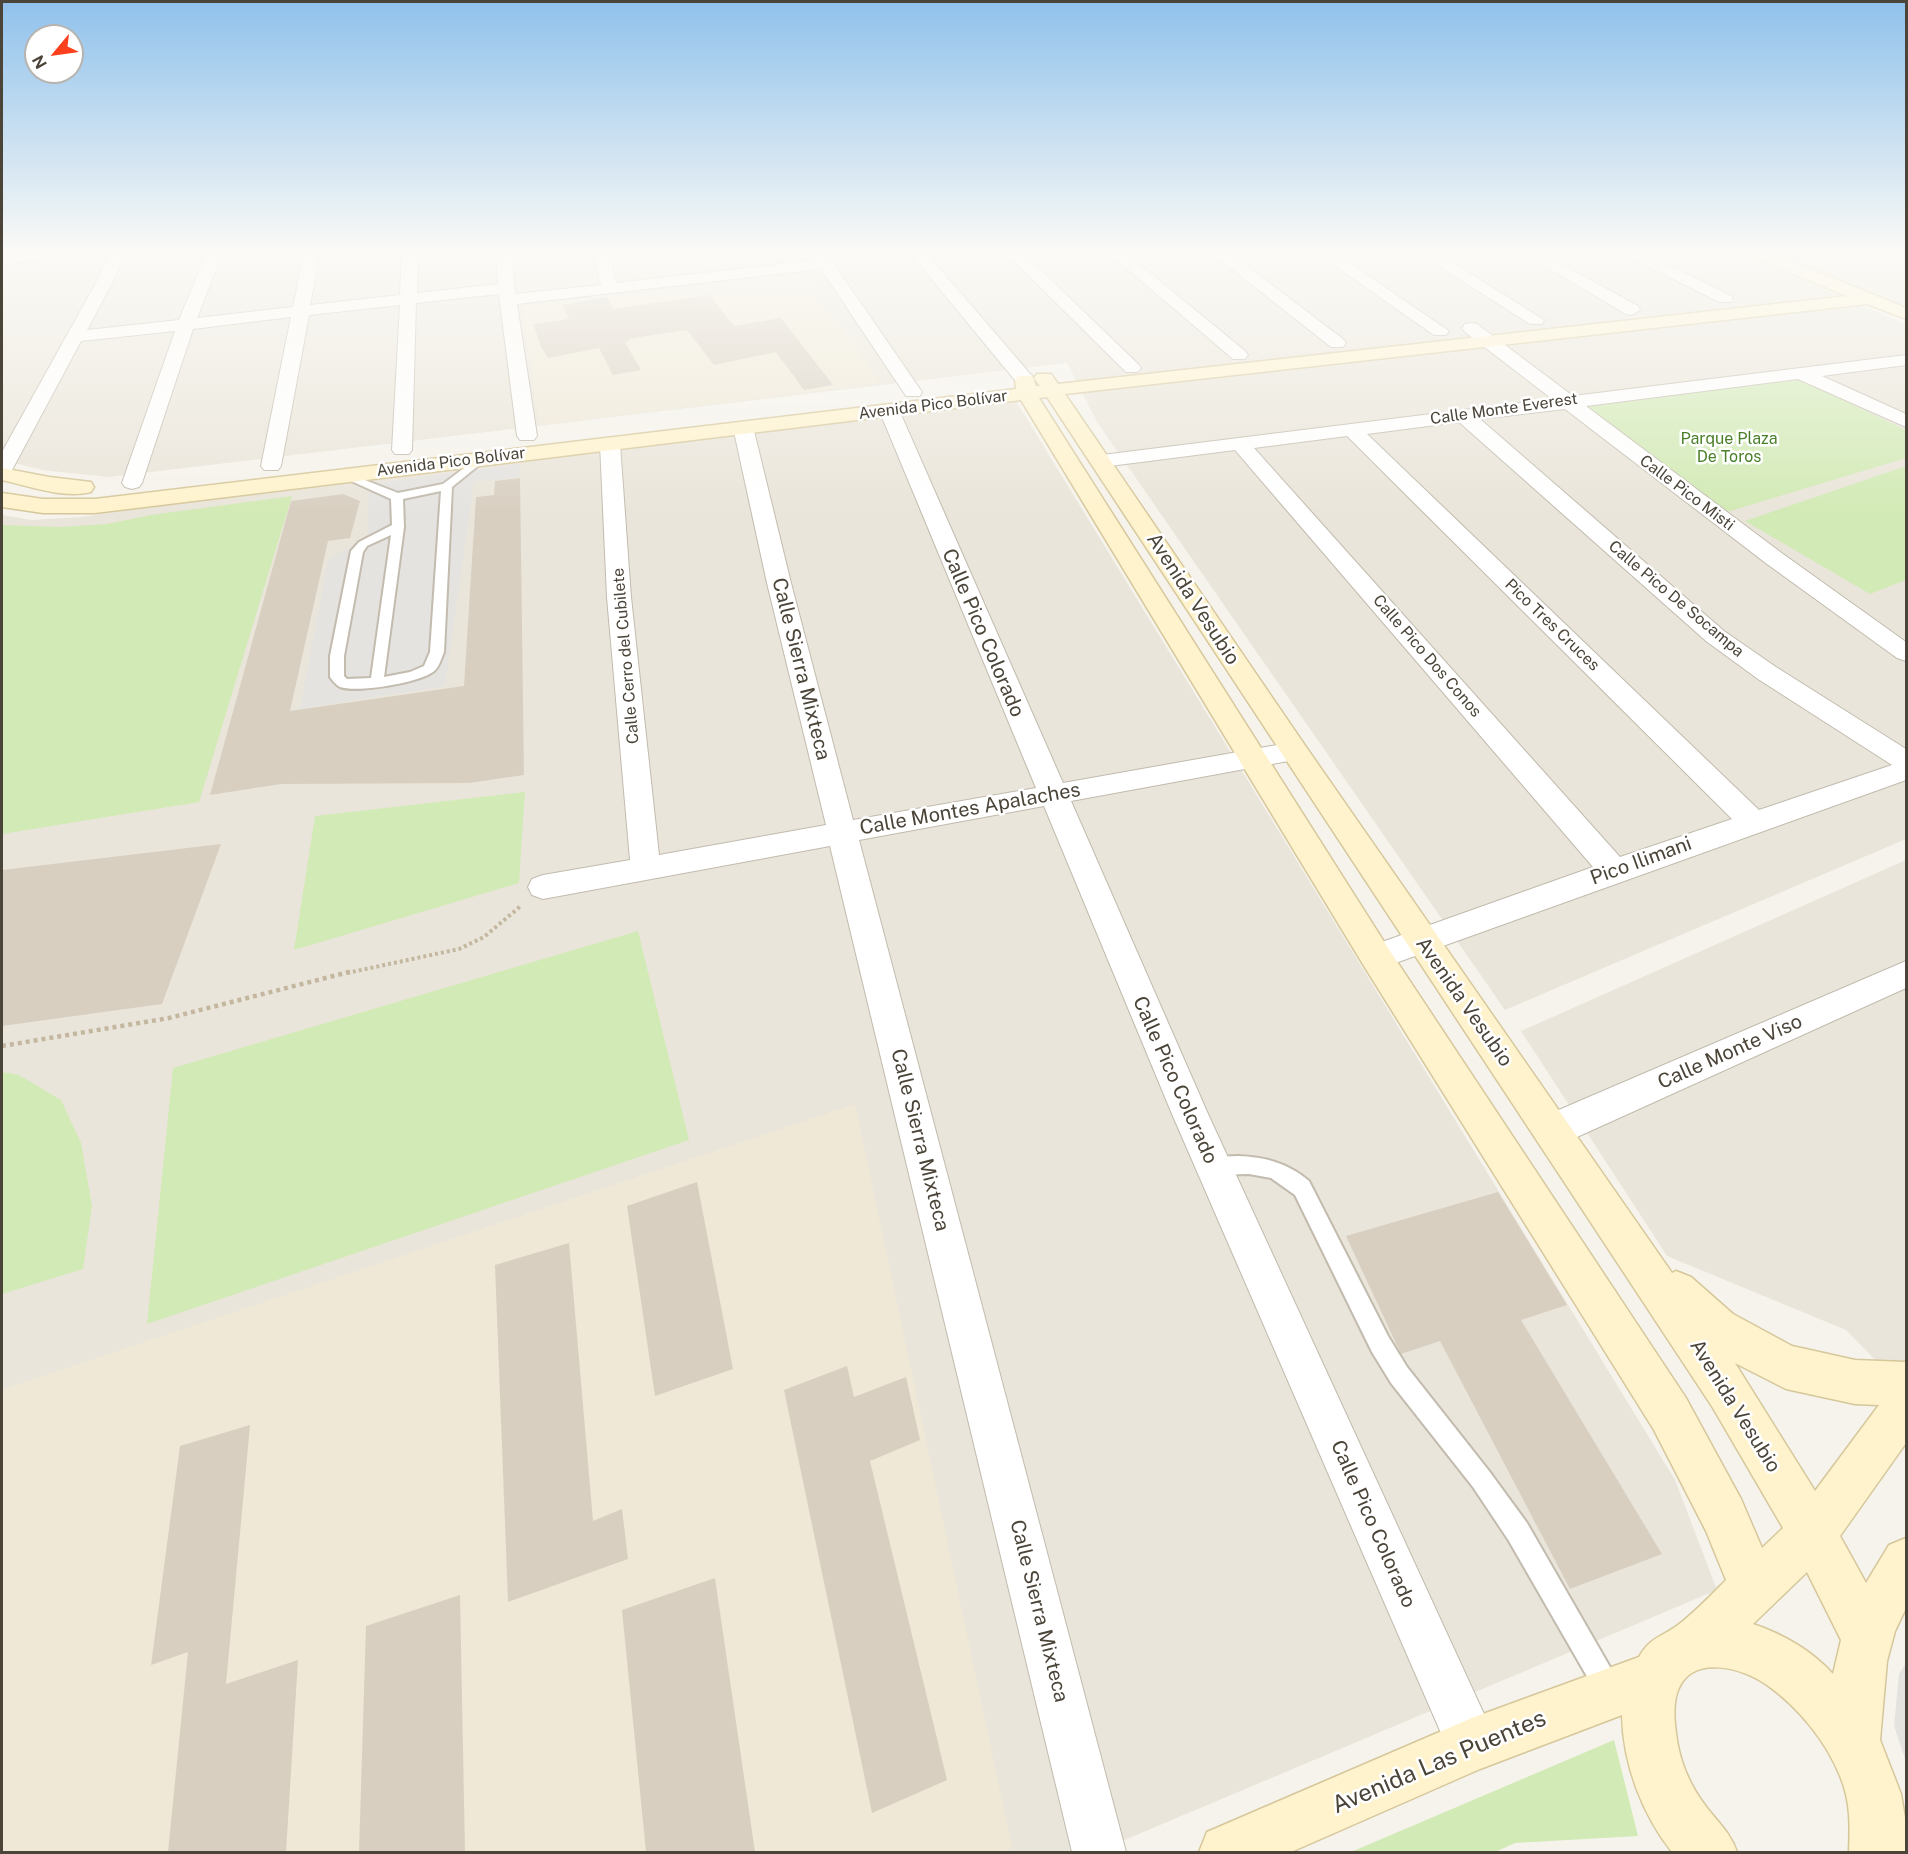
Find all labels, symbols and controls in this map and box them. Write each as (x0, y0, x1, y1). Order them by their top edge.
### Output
north arrow (24, 24, 84, 84)
text: N (28, 52, 51, 72)
street label: Avenida Pico Bolívar (857, 386, 1009, 424)
street label: Calle Monte Everest (1429, 389, 1579, 429)
park label: Parque Plaza De Toros (1680, 429, 1778, 467)
street label: Avenida Pico Bolívar (375, 443, 527, 481)
street label: Calle Pico Misti (1636, 451, 1738, 535)
street label: Avenida Vesubio (1141, 529, 1245, 669)
street label: Calle Pico De Socampa (1604, 537, 1748, 661)
street label: Calle Pico Colorado (937, 545, 1029, 721)
street label: Calle Cerro del Cubilete (609, 567, 643, 745)
street label: Calle Sierra Mixteca (767, 575, 835, 763)
street label: Pico Tres Cruces (1501, 575, 1603, 675)
street label: Calle Pico Dos Conos (1369, 591, 1485, 721)
street label: Calle Montes Apalaches (858, 778, 1082, 840)
street label: Pico Ilimani (1587, 832, 1695, 890)
street label: Avenida Vesubio (1410, 933, 1518, 1071)
street label: Calle Pico Colorado (1127, 993, 1223, 1167)
street label: Calle Monte Viso (1654, 1009, 1806, 1095)
street label: Calle Sierra Mixteca (886, 1046, 954, 1234)
street label: Avenida Vesubio (1684, 1335, 1786, 1477)
street label: Calle Pico Colorado (1325, 1437, 1421, 1611)
street label: Calle Sierra Mixteca (1005, 1517, 1073, 1705)
street label: Avenida Las Puentes (1328, 1704, 1550, 1820)

